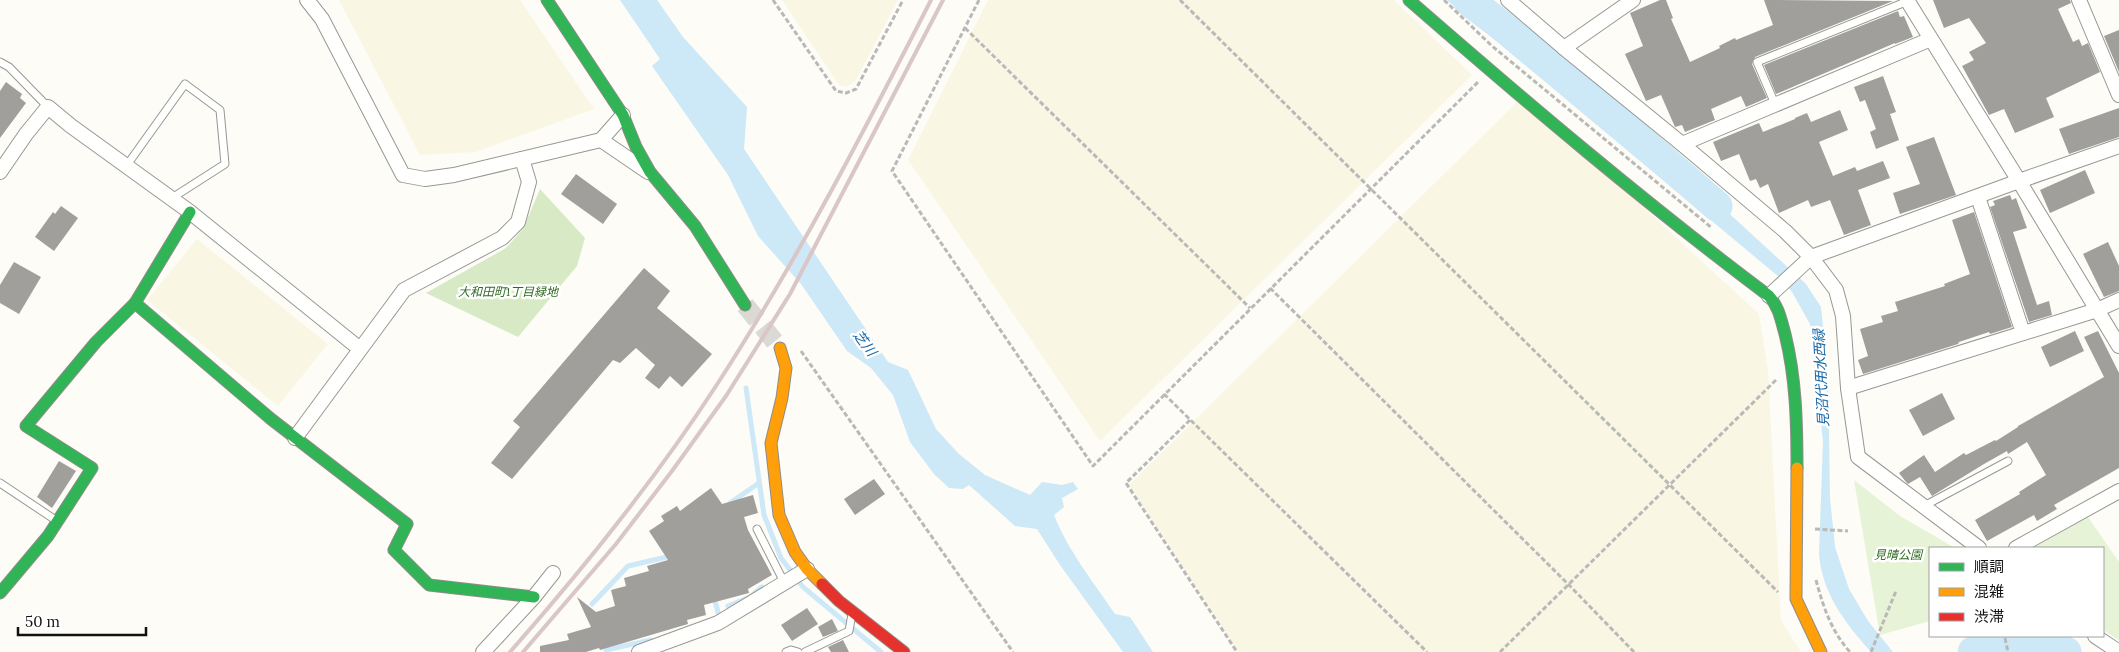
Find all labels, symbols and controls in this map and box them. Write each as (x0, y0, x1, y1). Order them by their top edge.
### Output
park label: 大和田町1丁目緑地 (458, 284, 560, 299)
water label: 芝川 (849, 326, 882, 361)
water label: 見沼代用水西緑 (1809, 327, 1833, 427)
park label: 見晴公園 (1874, 547, 1924, 562)
legend (1929, 547, 2104, 637)
text: 順調 (1974, 557, 2004, 576)
text: 混雑 (1974, 582, 2004, 601)
scale bar (18, 604, 145, 636)
text: 渋滞 (1974, 607, 2004, 626)
text: 50 m (25, 612, 60, 631)

